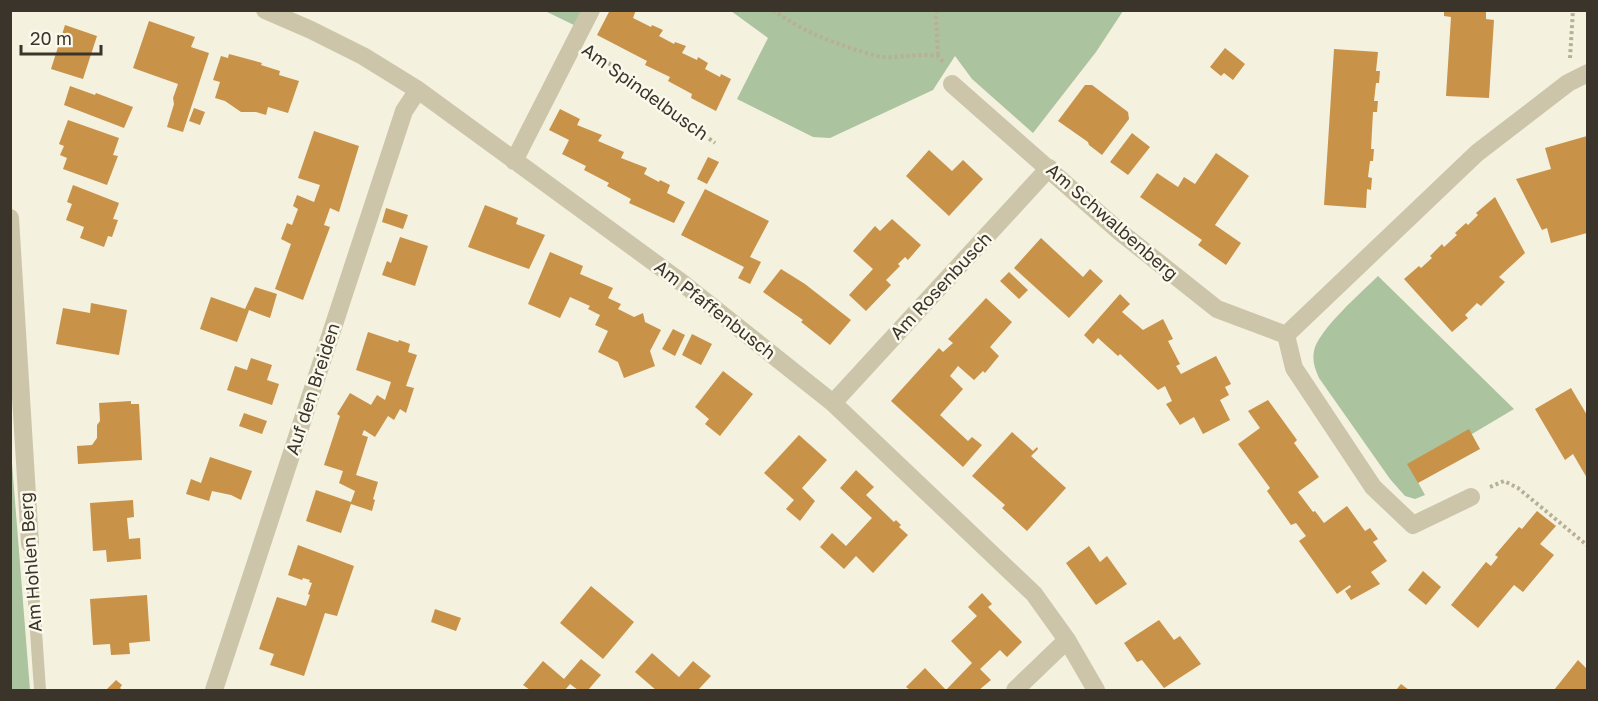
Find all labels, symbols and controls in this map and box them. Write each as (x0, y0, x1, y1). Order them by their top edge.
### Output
scale bar (21, 18, 100, 56)
text: 20 m (30, 27, 72, 49)
street label: Am Spindelbusch (578, 38, 713, 144)
street label: Am Schwalbenberg (1042, 158, 1183, 284)
street label: Am Rosenbusch (885, 227, 996, 344)
street label: Am Pfaffenbusch (651, 255, 781, 363)
street label: Auf den Breiden (280, 320, 344, 457)
street label: Am Hohlen Berg (14, 491, 46, 633)

